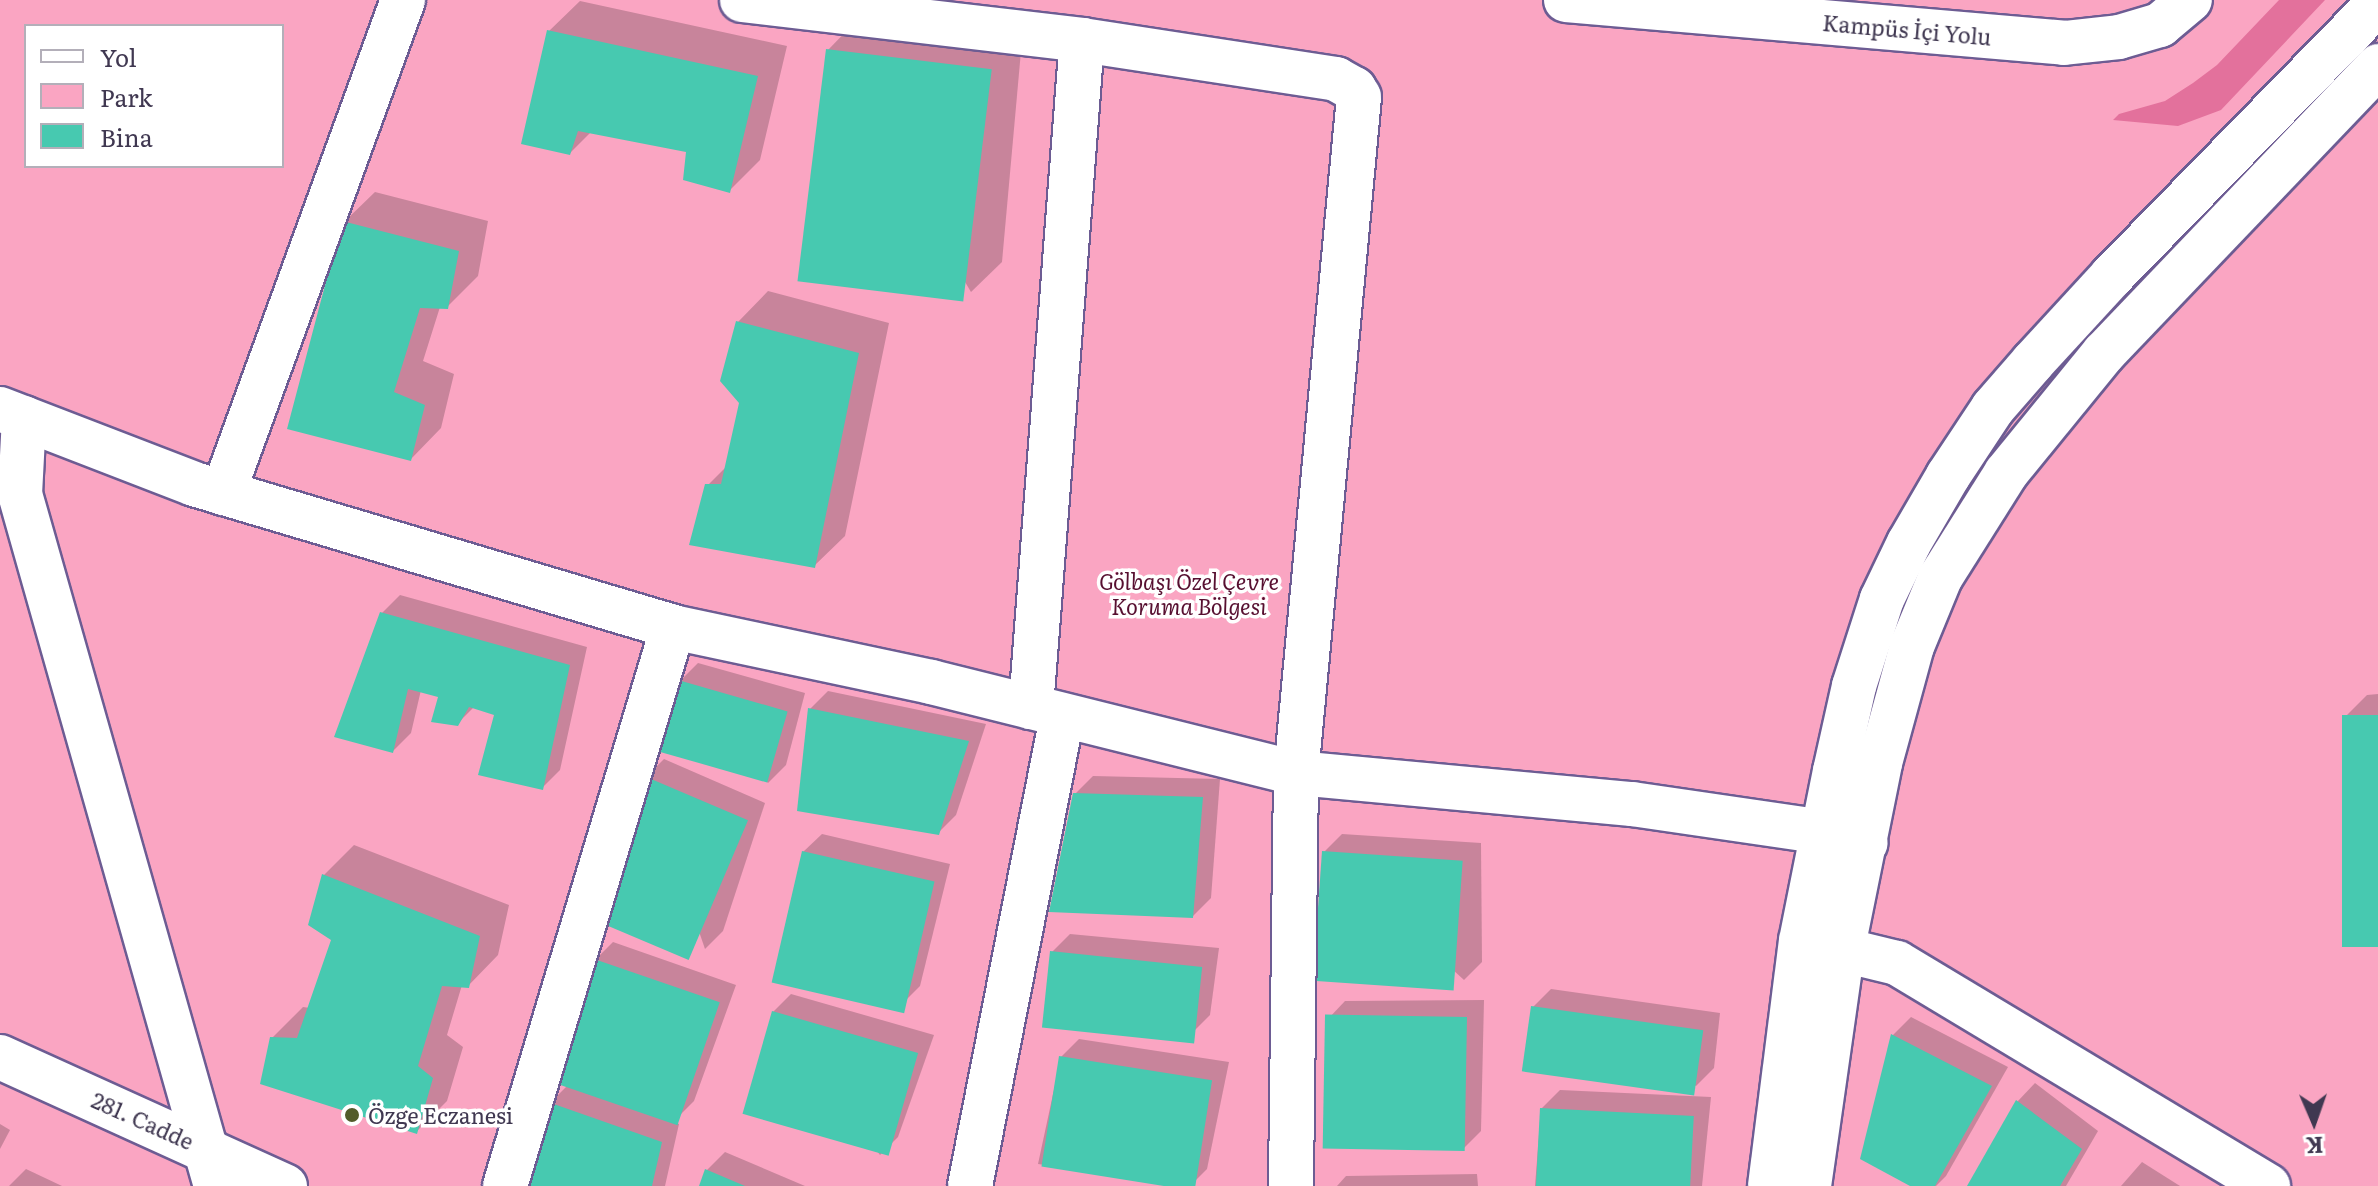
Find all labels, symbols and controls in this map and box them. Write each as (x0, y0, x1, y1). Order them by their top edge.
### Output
street label: Kampüs İçi Yolu (1821, 8, 1993, 50)
legend (24, 24, 284, 168)
text: Yol (100, 39, 137, 74)
text: Park (100, 79, 153, 114)
text: Bina (100, 119, 153, 154)
park label: Gölbaşı Özel Çevre Koruma Bölgesi (1099, 567, 1279, 618)
north arrow (2274, 1082, 2354, 1162)
street label: 281. Cadde (88, 1086, 198, 1154)
place label: Özge Eczanesi (368, 1102, 513, 1128)
marker: Özge Eczanesi (343, 1106, 361, 1124)
text: K (2306, 1130, 2324, 1163)

